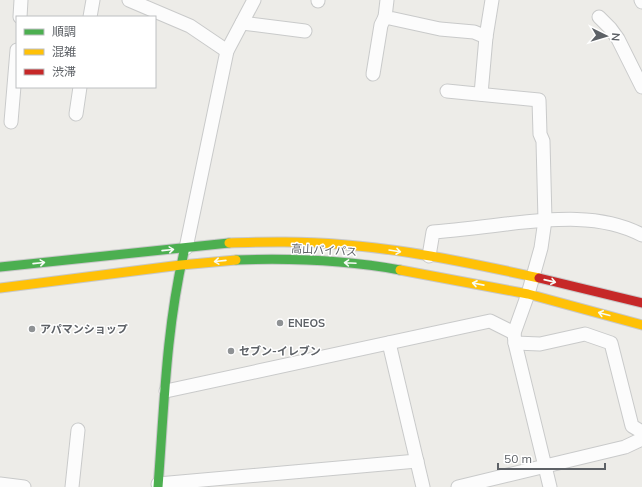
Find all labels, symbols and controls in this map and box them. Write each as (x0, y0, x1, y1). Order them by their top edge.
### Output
legend (16, 16, 156, 88)
north arrow (586, 16, 626, 56)
text: 順調 (52, 24, 76, 39)
text: N (609, 32, 623, 42)
text: 混雑 (52, 44, 76, 59)
text: 渋滞 (52, 64, 76, 79)
street label: 高山バイパス (291, 241, 357, 259)
one-way arrow (161, 246, 174, 254)
one-way arrow (388, 247, 401, 255)
one-way arrow (214, 257, 227, 265)
one-way arrow (32, 259, 45, 267)
one-way arrow (344, 259, 357, 266)
one-way arrow (544, 277, 557, 285)
one-way arrow (472, 280, 485, 288)
one-way arrow (598, 310, 611, 317)
place label: ENEOS (288, 316, 325, 330)
marker: ENEOS (275, 318, 285, 328)
place label: アパマンショップ (40, 322, 128, 336)
marker: アパマンショップ (27, 324, 37, 334)
place label: セブン-イレブン (239, 344, 321, 358)
marker: セブン-イレブン (226, 346, 236, 356)
scale bar (498, 445, 605, 471)
text: 50 m (504, 451, 532, 466)

